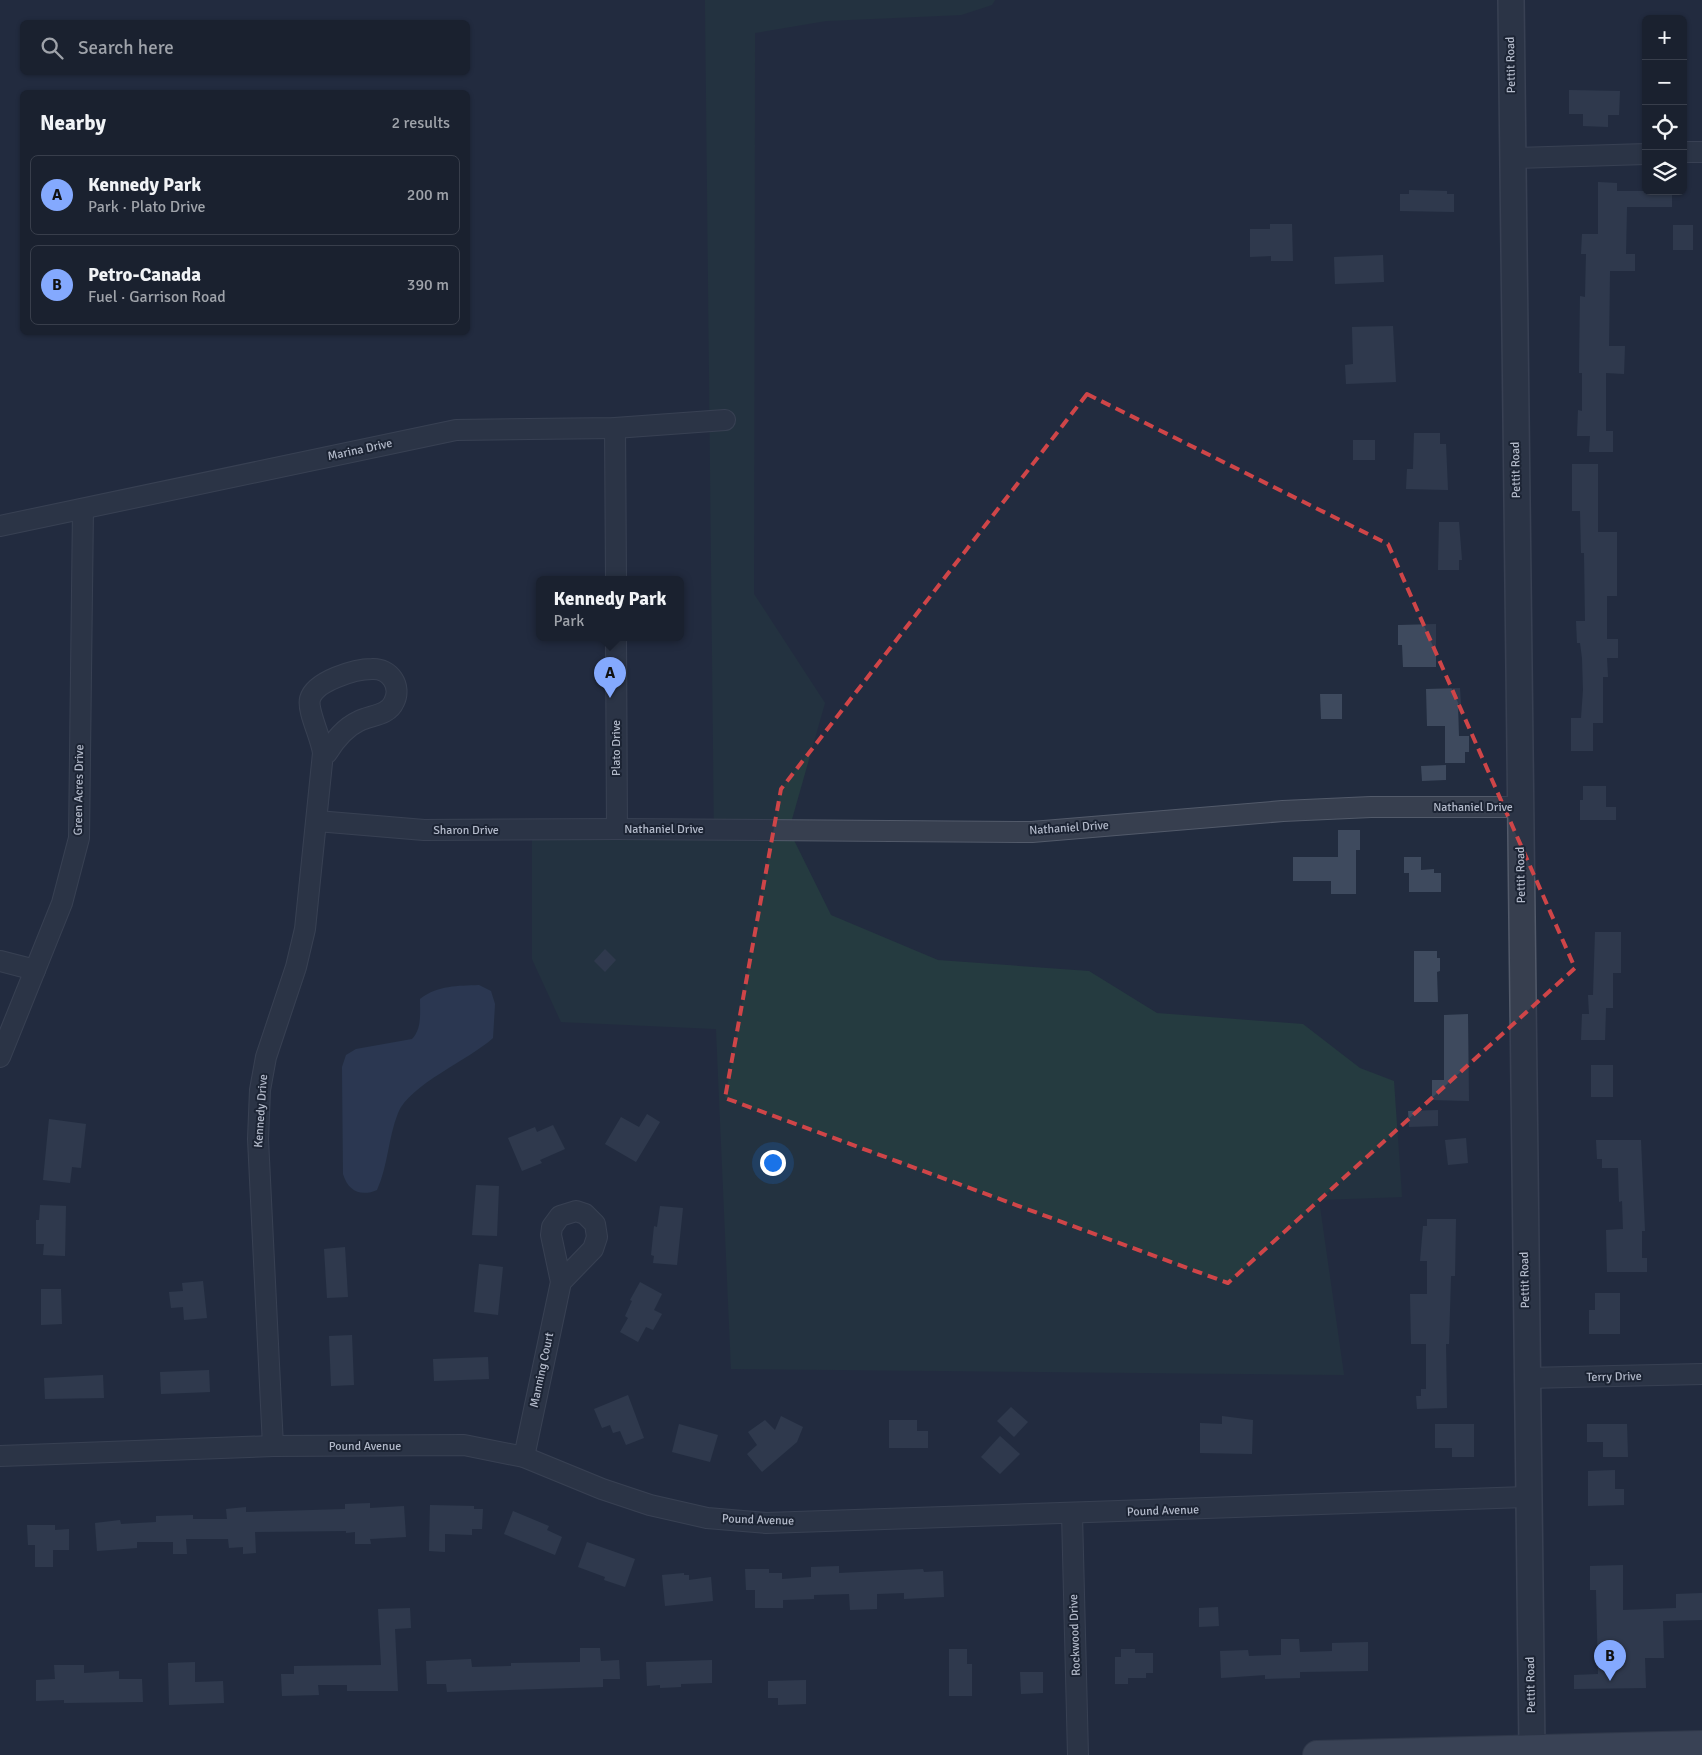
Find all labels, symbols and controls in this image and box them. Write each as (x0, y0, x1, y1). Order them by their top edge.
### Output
map controls (1642, 15, 1687, 195)
button: + (1642, 15, 1687, 60)
search box (20, 20, 470, 75)
icon: search (38, 34, 66, 62)
text: Search here (78, 36, 174, 60)
street label: Pettit Road (1503, 37, 1519, 93)
button: − (1642, 60, 1687, 105)
button: locate (1642, 105, 1687, 150)
text: Nearby (40, 110, 106, 136)
text: 2 results (391, 113, 450, 133)
button: layers (1642, 150, 1687, 195)
text: Kennedy Park (88, 173, 201, 197)
text: A (52, 185, 62, 205)
text: 200 m (407, 185, 449, 205)
text: Park · Plato Drive (88, 197, 205, 217)
text: Petro-Canada (88, 263, 201, 287)
text: B (52, 275, 62, 295)
text: 390 m (407, 275, 449, 295)
text: Fuel · Garrison Road (88, 287, 226, 307)
street label: Marina Drive (326, 436, 394, 464)
street label: Pettit Road (1508, 442, 1524, 498)
popup (536, 576, 684, 641)
text: Kennedy Park (553, 587, 667, 611)
text: Park (553, 611, 584, 631)
pin: A (594, 657, 626, 698)
street label: Plato Drive (609, 720, 624, 776)
street label: Green Acres Drive (71, 744, 87, 836)
street label: Nathaniel Drive (1433, 800, 1513, 815)
street label: Nathaniel Drive (1029, 818, 1109, 838)
street label: Nathaniel Drive (624, 822, 704, 837)
street label: Sharon Drive (433, 823, 499, 838)
street label: Pettit Road (1513, 847, 1529, 903)
street label: Kennedy Drive (251, 1074, 271, 1148)
your location (760, 1150, 786, 1176)
street label: Pettit Road (1517, 1252, 1533, 1308)
street label: Manning Court (527, 1331, 557, 1409)
street label: Terry Drive (1586, 1369, 1642, 1385)
street label: Pound Avenue (329, 1439, 401, 1454)
street label: Pound Avenue (1127, 1502, 1199, 1520)
street label: Pound Avenue (722, 1511, 794, 1529)
street label: Rockwood Drive (1066, 1594, 1084, 1676)
pin: B (1594, 1640, 1626, 1681)
street label: Pettit Road (1523, 1657, 1539, 1713)

